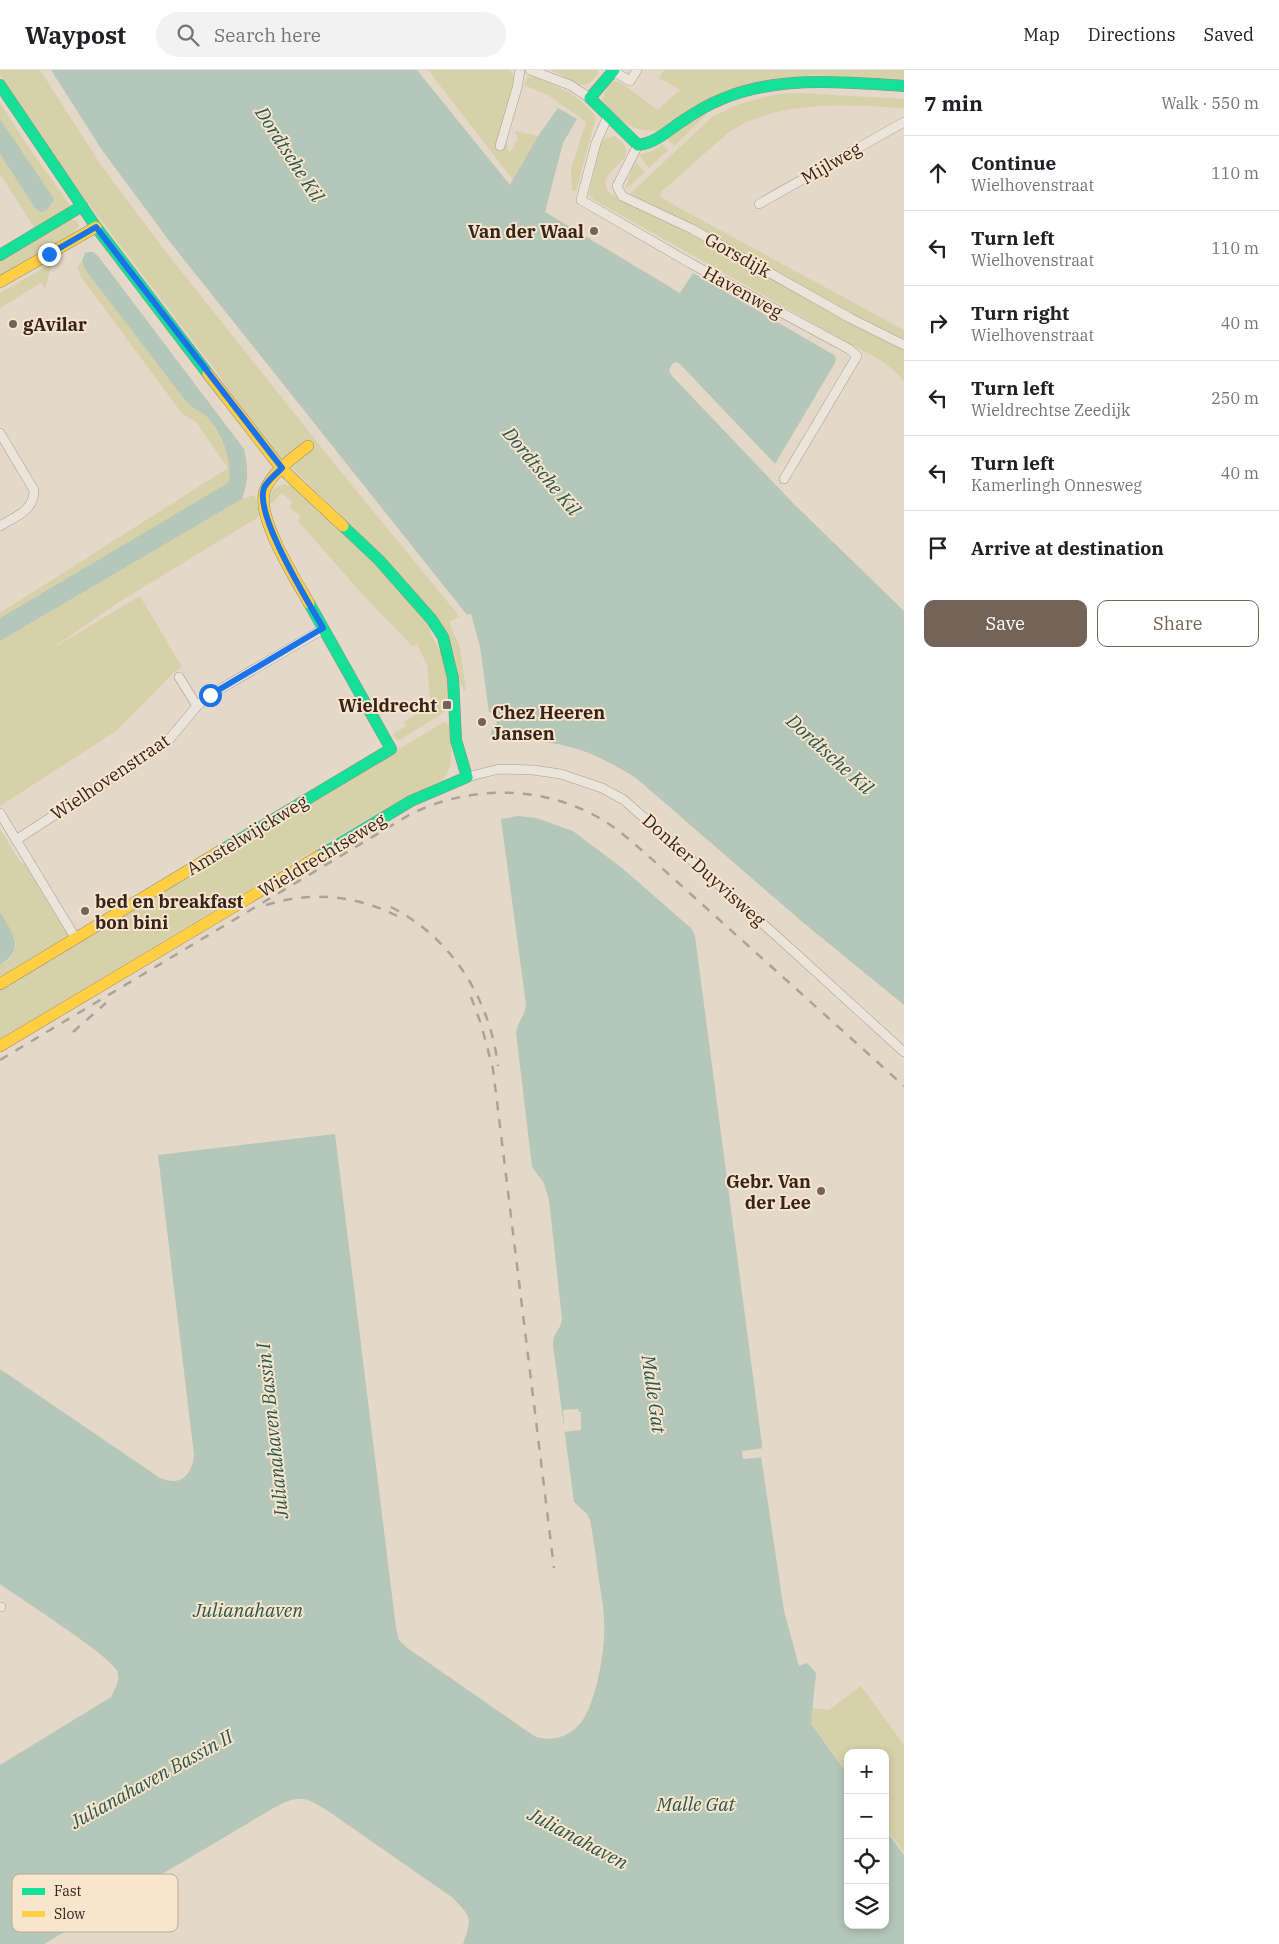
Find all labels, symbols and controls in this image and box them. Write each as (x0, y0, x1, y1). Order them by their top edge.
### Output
search box (156, 12, 506, 57)
text: Waypost (25, 19, 126, 51)
icon: search (174, 21, 202, 49)
text: Search here (214, 23, 321, 47)
text: Map (1023, 23, 1060, 46)
text: Directions (1088, 23, 1176, 46)
text: Saved (1204, 23, 1254, 46)
text: 7 min (924, 89, 983, 117)
text: Walk · 550 m (1161, 93, 1259, 113)
water label: Dordtsche Kil (250, 101, 330, 207)
street label: Mijlweg (797, 137, 865, 189)
text: Continue (971, 151, 1056, 175)
icon: ahead (924, 159, 952, 187)
text: 110 m (1211, 163, 1259, 183)
text: Wielhovenstraat (971, 175, 1094, 195)
place label: Van der Waal (468, 220, 584, 243)
marker: Van der Waal (588, 225, 600, 237)
text: Turn left (971, 226, 1054, 250)
street label: Gorsdijk (701, 227, 776, 283)
icon: left (924, 234, 952, 262)
text: 110 m (1211, 238, 1259, 258)
route end (38, 243, 61, 266)
text: Wielhovenstraat (971, 250, 1094, 270)
street label: Havenweg (699, 261, 787, 323)
text: Turn right (971, 301, 1069, 325)
icon: right (924, 309, 952, 337)
place label: gAvilar (23, 313, 87, 336)
text: 40 m (1221, 313, 1259, 333)
marker: gAvilar (7, 318, 19, 330)
text: Wielhovenstraat (971, 325, 1094, 345)
text: Turn left (971, 376, 1054, 400)
icon: left (924, 384, 952, 412)
text: 250 m (1211, 388, 1259, 408)
text: Wieldrechtse Zeedijk (971, 400, 1130, 420)
water label: Dordtsche Kil (497, 421, 587, 521)
text: Turn left (971, 451, 1054, 475)
icon: left (924, 459, 952, 487)
text: 40 m (1221, 463, 1259, 483)
text: Kamerlingh Onnesweg (971, 475, 1142, 495)
icon: arrive (924, 534, 952, 562)
text: Arrive at destination (971, 536, 1164, 560)
button: Save (924, 600, 1087, 647)
button: Share (1097, 600, 1259, 647)
route start (199, 684, 222, 707)
place label: Wieldrecht (338, 694, 437, 717)
marker: Wieldrecht (441, 699, 453, 711)
place label: Chez Heeren Jansen (492, 701, 605, 745)
water label: Dordtsche Kil (781, 708, 879, 800)
marker: Chez Heeren Jansen (476, 716, 488, 728)
street label: Wielhovenstraat (46, 729, 174, 825)
street label: Amstelwijckweg (182, 790, 312, 880)
street label: Wieldrechtseweg (254, 808, 390, 902)
street label: Donker Duyvisweg (638, 809, 770, 931)
place label: bed en breakfast bon bini (95, 890, 244, 934)
marker: bed en breakfast bon bini (79, 905, 91, 917)
place label: Gebr. Van der Lee (726, 1170, 811, 1214)
marker: Gebr. Van der Lee (815, 1185, 827, 1197)
water label: Julianahaven Bassin I (251, 1340, 293, 1521)
water label: Malle Gat (637, 1352, 672, 1436)
water label: Julianahaven (192, 1598, 303, 1622)
water label: Julianahaven Bassin II (65, 1723, 238, 1834)
map controls (844, 1749, 889, 1929)
button: + (844, 1749, 889, 1794)
water label: Malle Gat (656, 1792, 736, 1816)
button: − (844, 1794, 889, 1839)
water label: Julianahaven (523, 1801, 632, 1874)
button: locate (844, 1839, 889, 1884)
legend (12, 1874, 178, 1932)
text: Fast (54, 1882, 82, 1900)
button: layers (844, 1884, 889, 1929)
text: Slow (54, 1905, 85, 1923)

